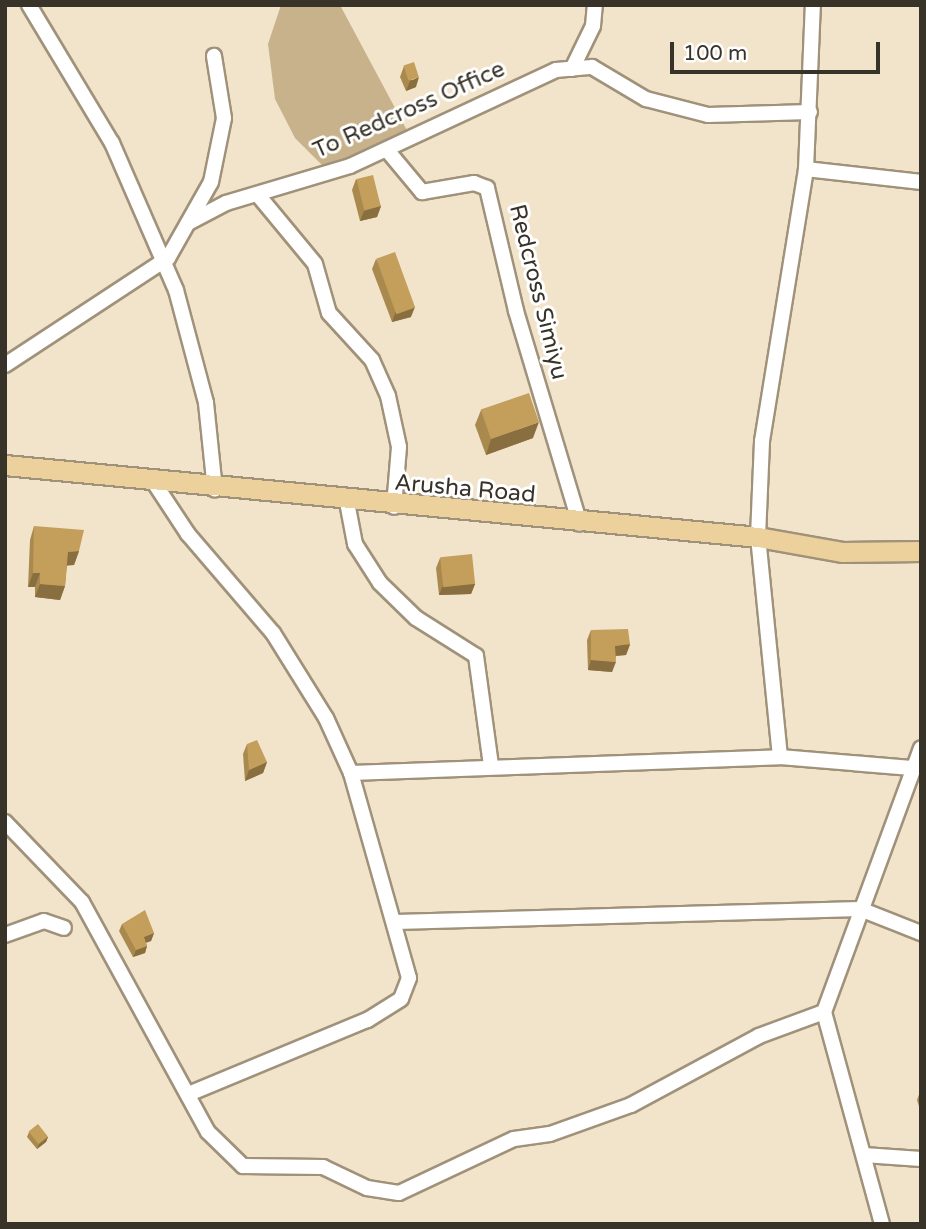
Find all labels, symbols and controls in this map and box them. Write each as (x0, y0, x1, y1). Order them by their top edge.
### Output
scale bar (674, 28, 884, 72)
text: 100 m (683, 41, 747, 66)
street label: To Redcross Office (309, 55, 509, 165)
street label: Redcross Simiyu (503, 202, 573, 382)
street label: Arusha Road (393, 469, 537, 509)

